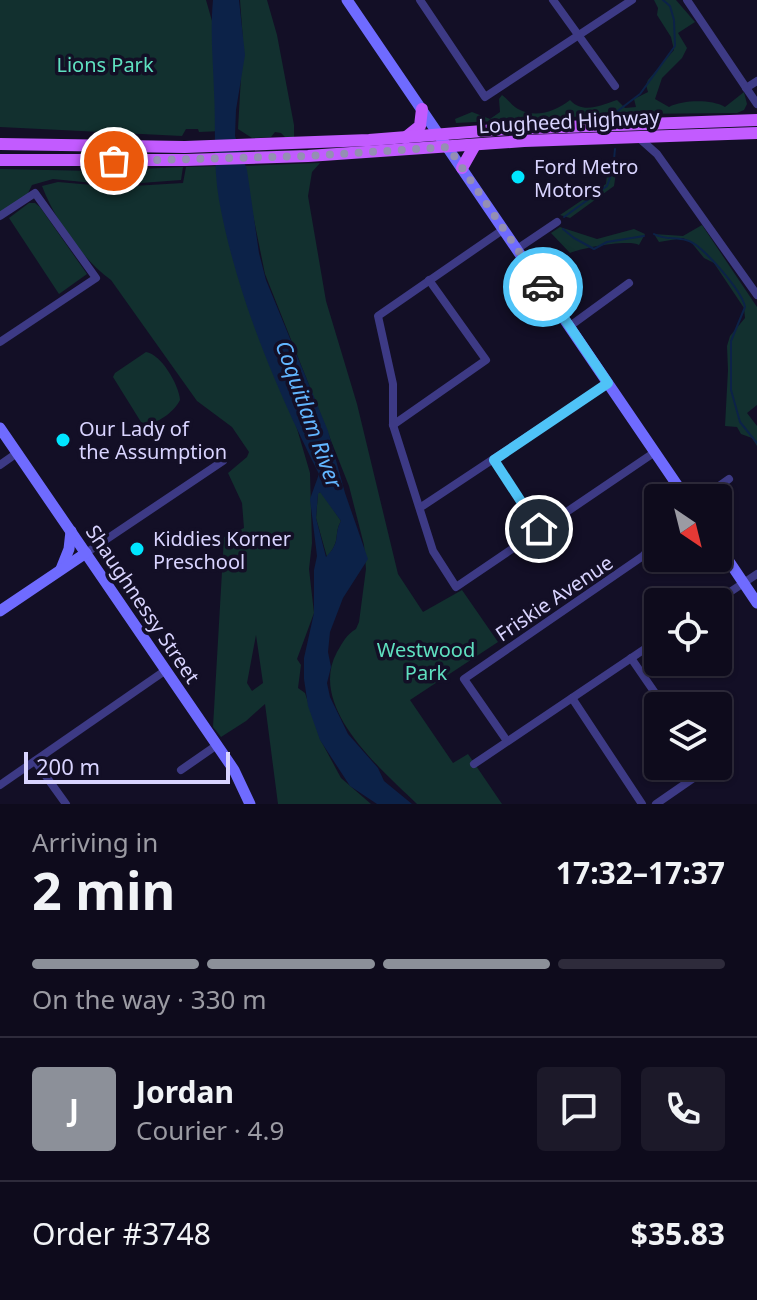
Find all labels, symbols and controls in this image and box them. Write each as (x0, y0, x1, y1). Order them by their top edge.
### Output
park label: Lions Park (56, 51, 154, 78)
street label: Lougheed Highway (478, 103, 661, 139)
pin (80, 127, 148, 195)
icon: bag (92, 139, 136, 183)
place label: Ford Metro Motors (534, 153, 638, 203)
marker: Ford Metro Motors (509, 168, 527, 186)
courier (503, 247, 583, 327)
icon: car (521, 265, 565, 309)
water label: Coquitlam River (269, 336, 351, 493)
place label: Our Lady of the Assumption (79, 415, 227, 465)
marker: Our Lady of the Assumption (54, 431, 72, 449)
north arrow (644, 484, 732, 572)
map controls (644, 484, 732, 780)
pin (505, 495, 573, 563)
icon: home (517, 507, 561, 551)
street label: Shaughnessy Street (80, 520, 206, 688)
place label: Kiddies Korner Preschool (153, 525, 291, 575)
marker: Kiddies Korner Preschool (128, 540, 146, 558)
street label: Friskie Avenue (490, 549, 618, 647)
button: locate (644, 588, 732, 676)
park label: Westwood Park (377, 636, 475, 686)
button: layers (644, 692, 732, 780)
scale bar (24, 748, 230, 784)
text: 200 m (36, 751, 100, 781)
text: Arriving in (32, 824, 158, 860)
text: 17:32–17:37 (556, 852, 725, 893)
text: 2 min (32, 854, 175, 925)
text: On the way · 330 m (32, 981, 266, 1017)
button: chat (537, 1067, 621, 1151)
button: phone (641, 1067, 725, 1151)
text: Jordan (136, 1071, 234, 1112)
text: J (69, 1089, 79, 1130)
text: Courier · 4.9 (136, 1112, 284, 1148)
text: Order #3748 (32, 1213, 211, 1254)
text: $35.83 (631, 1213, 725, 1254)

